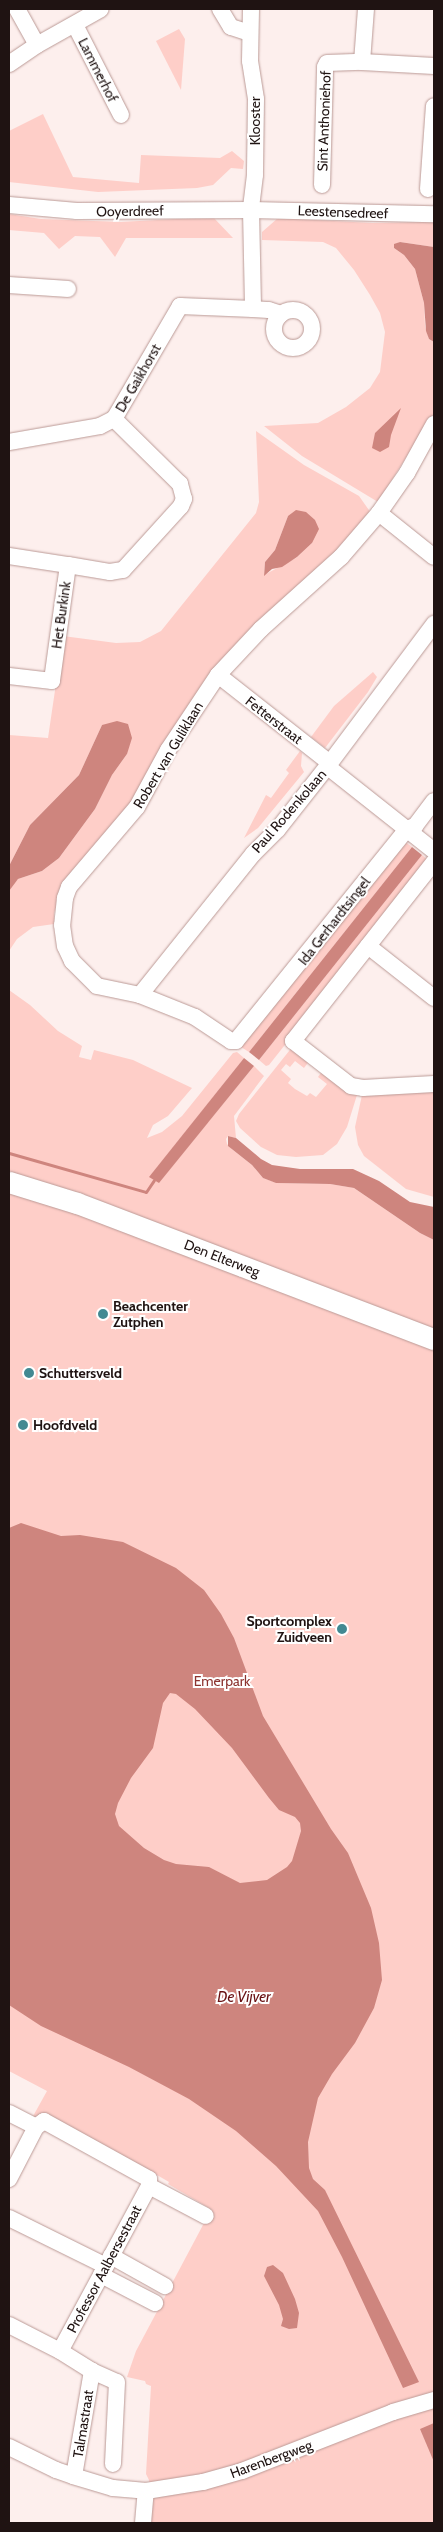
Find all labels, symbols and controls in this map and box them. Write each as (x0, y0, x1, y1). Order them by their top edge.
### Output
street label: Lammerhof (75, 35, 121, 105)
street label: Sint Anthoniehof (314, 70, 334, 172)
street label: Klooster (247, 97, 263, 145)
street label: Ooyerdreef (96, 202, 164, 220)
street label: Leestensedreef (297, 202, 389, 222)
street label: De Gaikhorst (112, 341, 164, 415)
street label: Het Burkink (48, 580, 74, 650)
street label: Fetterstraat (242, 693, 306, 747)
street label: Robert van Guliklaan (130, 699, 206, 811)
street label: Paul Rodenkolaan (248, 766, 330, 856)
street label: Ida Gerhardtsingel (294, 874, 374, 968)
street label: Den Elterweg (182, 1236, 262, 1280)
place label: Beachcenter Zutphen (113, 1298, 188, 1330)
marker: Beachcenter Zutphen (97, 1308, 109, 1320)
place label: Schuttersveld (39, 1365, 122, 1381)
marker: Schuttersveld (23, 1367, 35, 1379)
place label: Hoofdveld (33, 1417, 97, 1433)
marker: Hoofdveld (17, 1419, 29, 1431)
place label: Sportcomplex Zuidveen (246, 1613, 332, 1645)
marker: Sportcomplex Zuidveen (336, 1623, 348, 1635)
park label: Emerpark (194, 1673, 250, 1689)
water label: De Vijver (217, 1989, 271, 2007)
street label: Professor Aalbersestraat (63, 2202, 145, 2336)
street label: Talmastraat (69, 2389, 97, 2459)
street label: Harenbergweg (228, 2436, 314, 2482)

